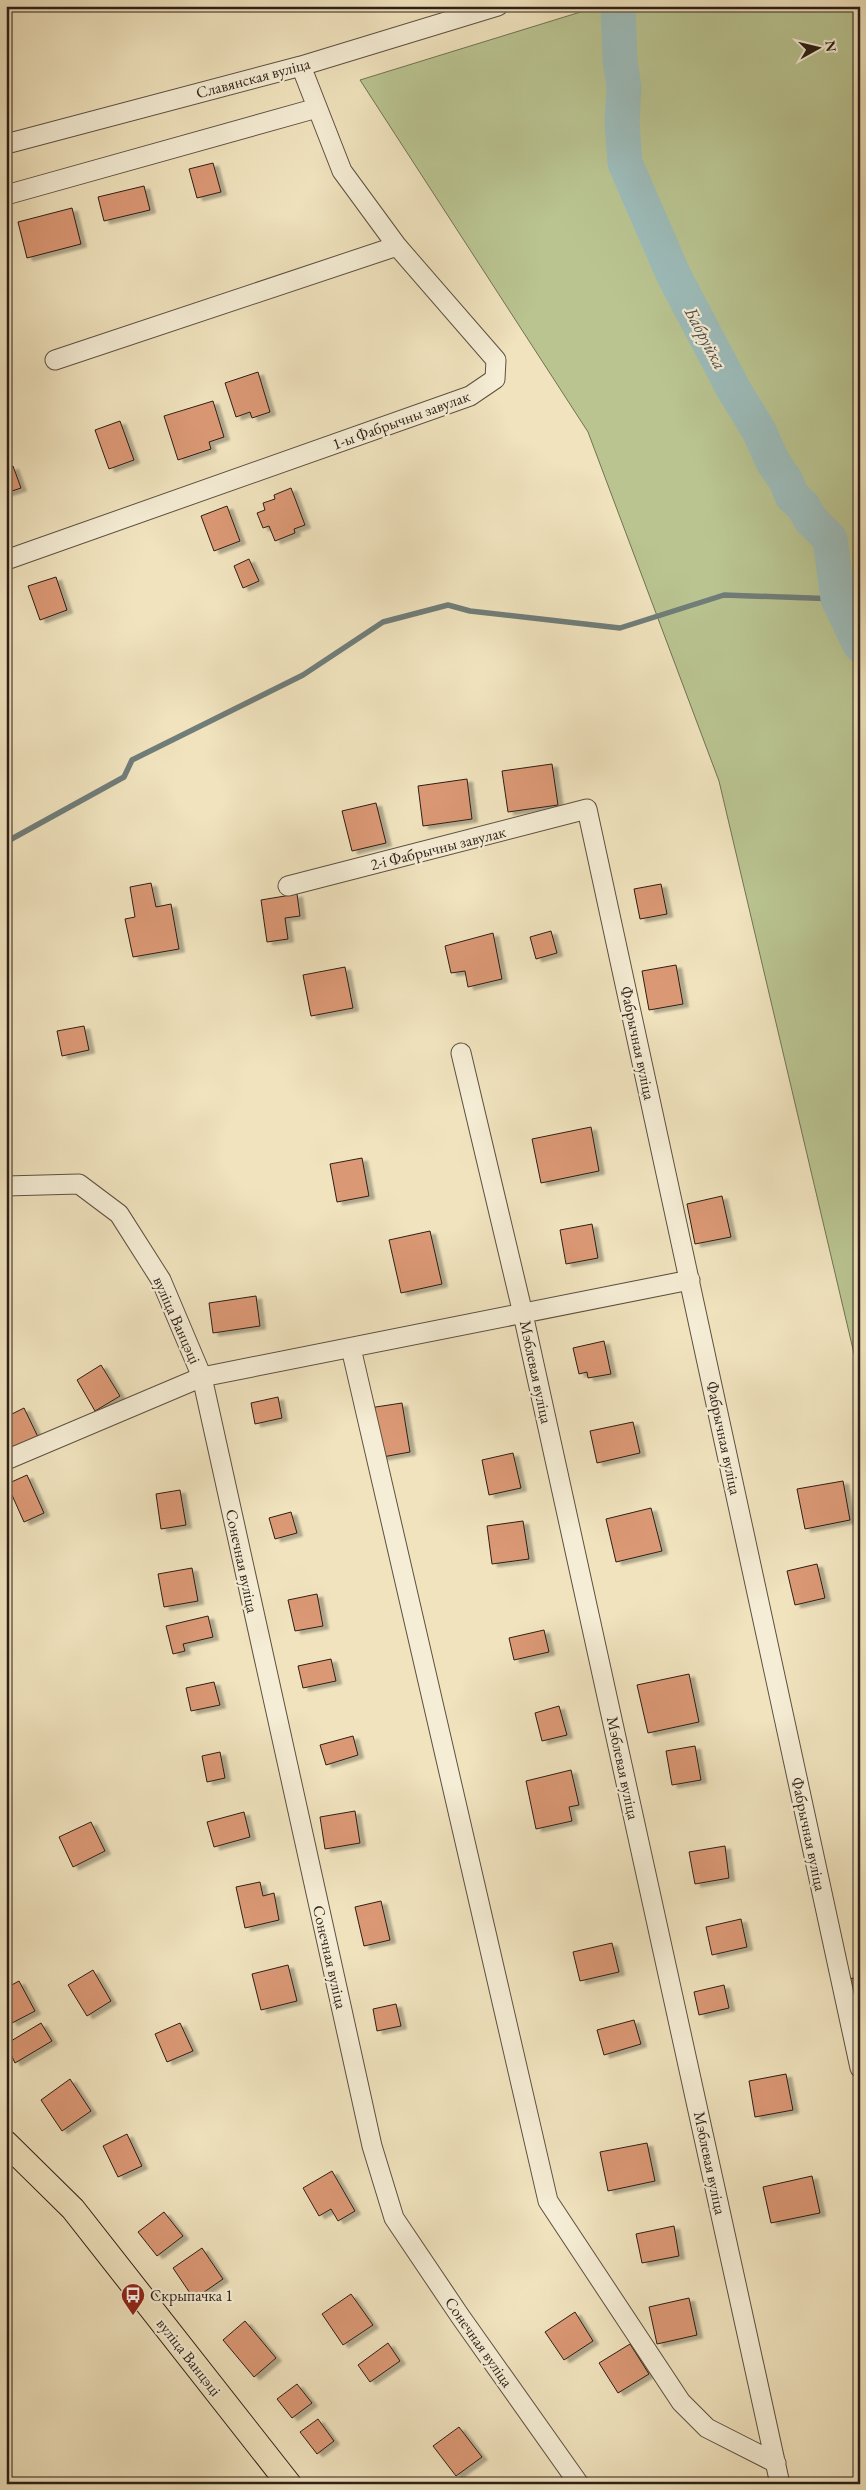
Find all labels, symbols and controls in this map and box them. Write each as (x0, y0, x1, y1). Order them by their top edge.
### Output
north arrow (794, 22, 844, 72)
text: N (821, 39, 841, 54)
street label: Славянская вуліца (194, 53, 313, 103)
water label: Бабруйка (679, 302, 732, 374)
street label: 1-ы Фабрычны завулак (329, 385, 473, 455)
street label: 2-і Фабрычны завулак (368, 821, 508, 875)
street label: Фабрычная вуліца (616, 984, 660, 1102)
street label: вуліца Ванцэці (148, 1273, 206, 1367)
street label: Мэблевая вуліца (515, 1318, 557, 1426)
street label: Фабрычная вуліца (702, 1379, 746, 1497)
street label: Сонечная вуліца (221, 1507, 263, 1615)
street label: Мэблевая вуліца (602, 1714, 644, 1822)
street label: Фабрычная вуліца (787, 1775, 831, 1893)
street label: Сонечная вуліца (308, 1903, 352, 2011)
street label: Мэблевая вуліца (689, 2109, 731, 2217)
bus stop icon: Скрыпачка 1 (120, 2282, 146, 2316)
place label: Скрыпачка 1 (150, 2285, 233, 2306)
street label: Сонечная вуліца (440, 2293, 518, 2392)
street label: вуліца Ванцэці (152, 2314, 226, 2400)

